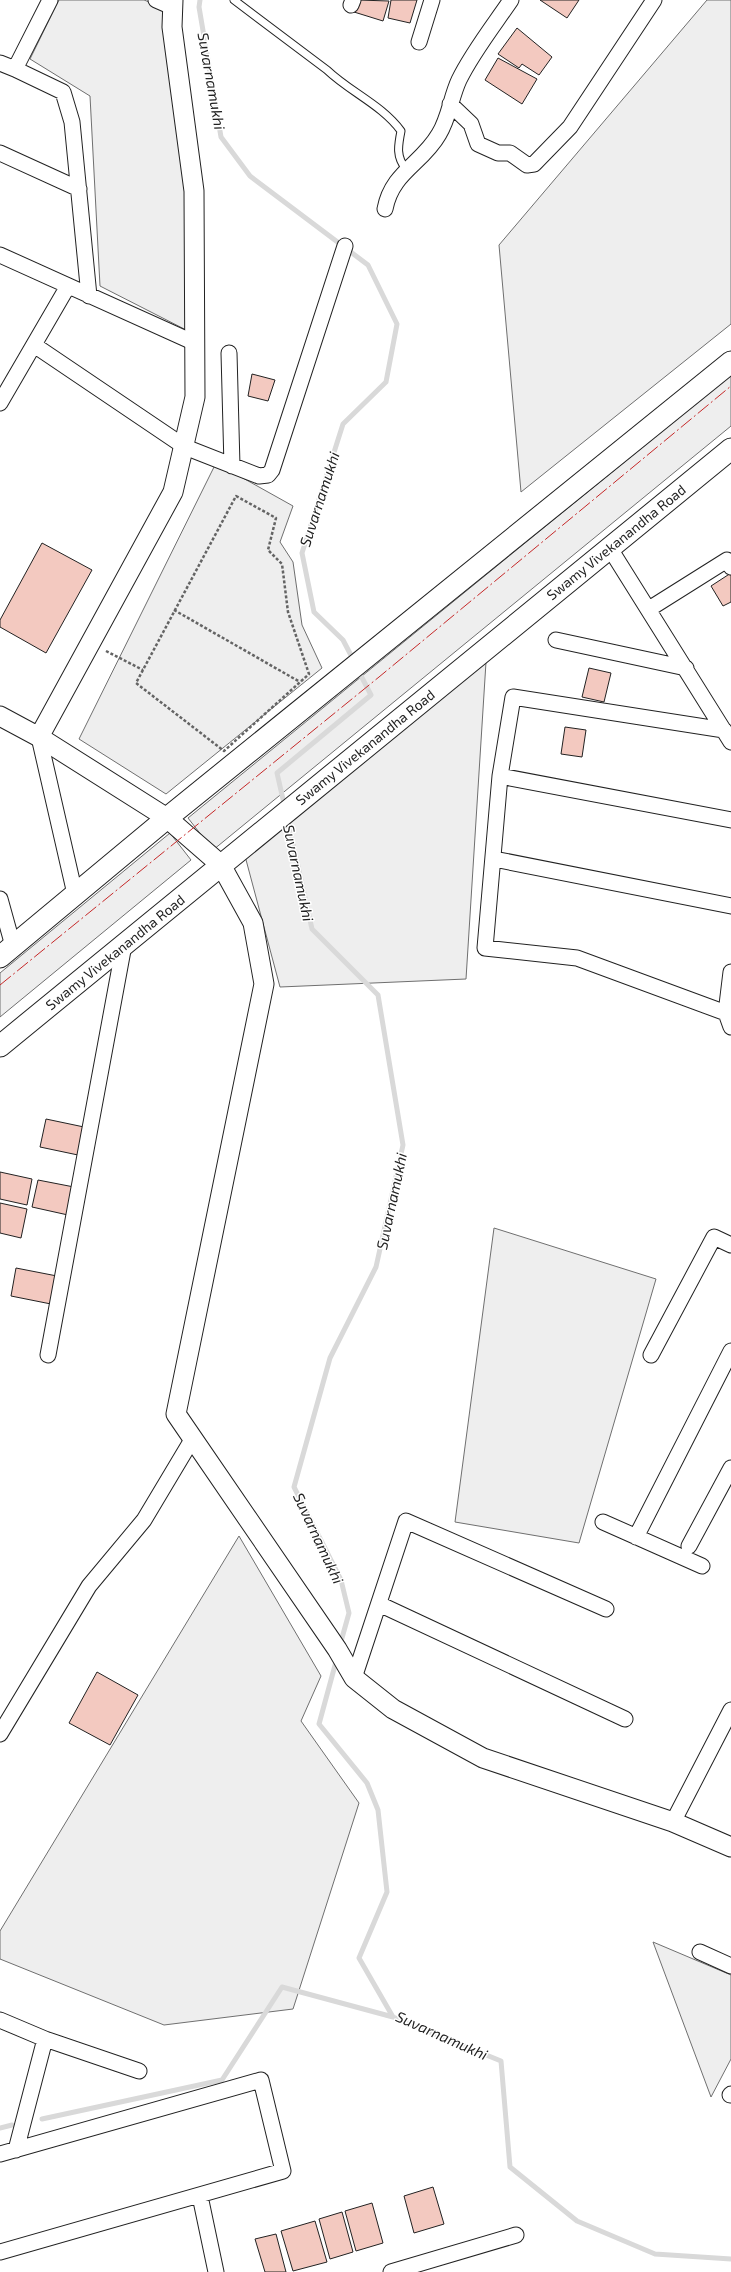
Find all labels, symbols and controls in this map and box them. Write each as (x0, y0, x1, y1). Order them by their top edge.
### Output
water label: Suvarnamukhi (195, 31, 229, 131)
water label: Suvarnamukhi (295, 449, 343, 549)
street label: Swamy Vivekanandha Road (543, 481, 689, 603)
street label: Swamy Vivekanandha Road (292, 686, 438, 808)
water label: Suvarnamukhi (280, 823, 318, 923)
street label: Swamy Vivekanandha Road (42, 891, 188, 1013)
water label: Suvarnamukhi (372, 1151, 410, 1251)
water label: Suvarnamukhi (290, 1490, 348, 1587)
water label: Suvarnamukhi (393, 2007, 491, 2063)

